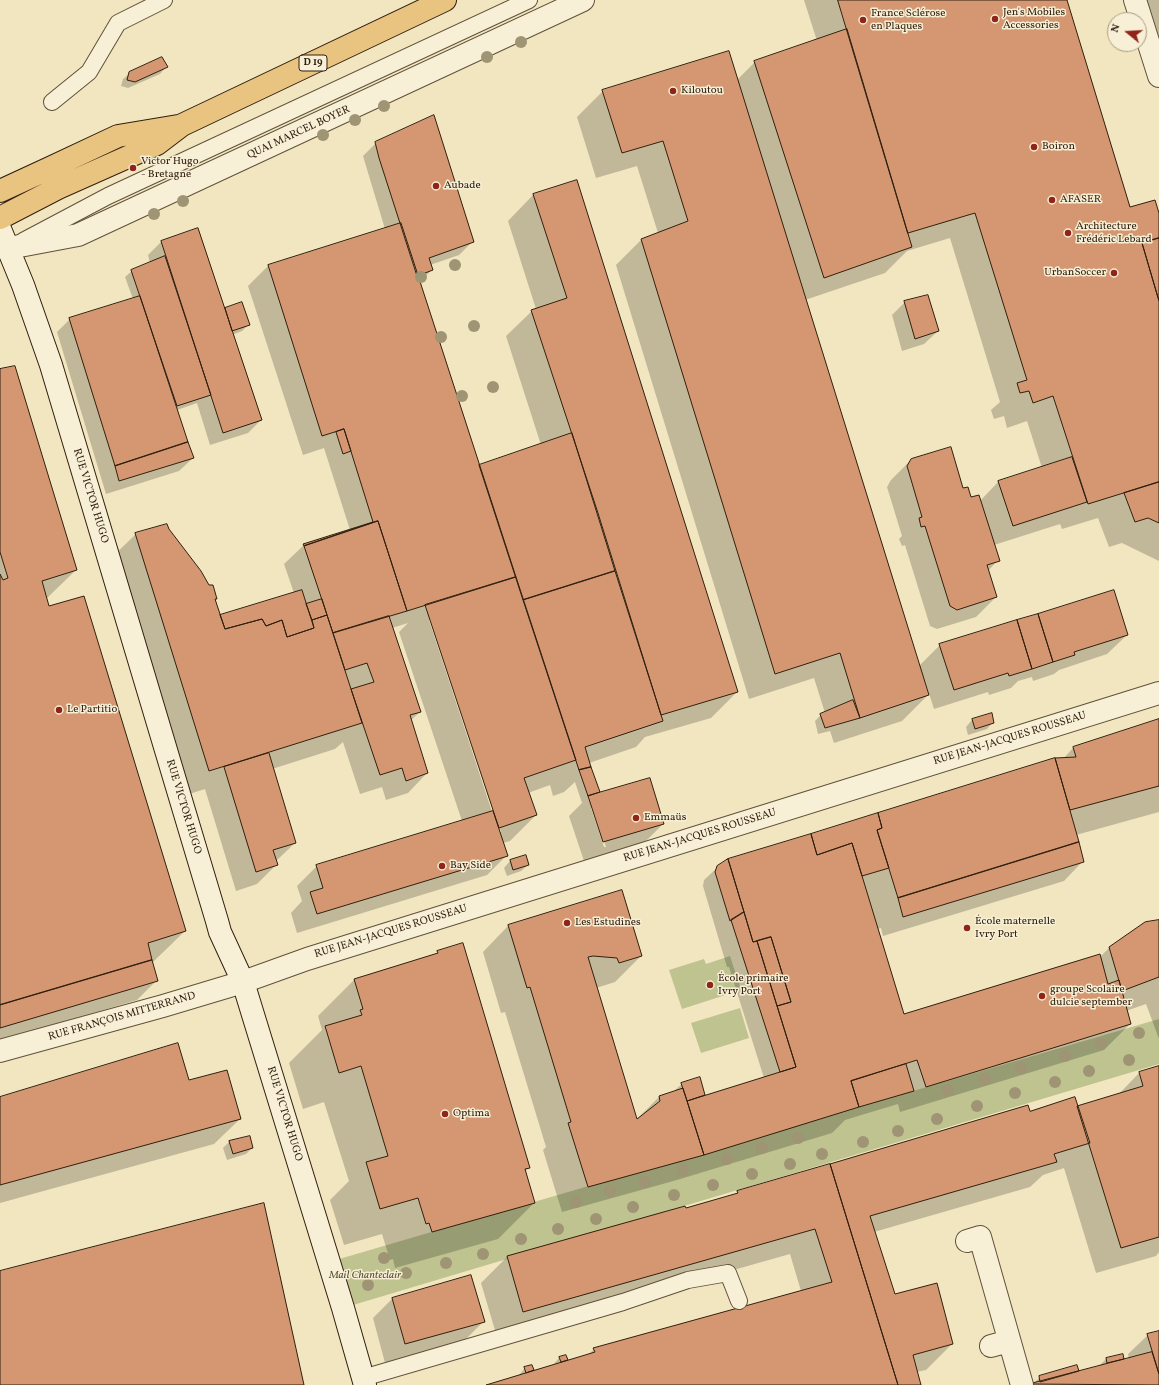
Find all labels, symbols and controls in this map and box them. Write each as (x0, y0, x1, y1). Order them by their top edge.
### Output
place label: Jen's Mobiles Accessories (1003, 6, 1065, 32)
place label: France Sclérose en Plaques (871, 7, 945, 33)
north arrow (1107, 12, 1147, 52)
marker: Jen's Mobiles Accessories (990, 14, 1000, 24)
marker: France Sclérose en Plaques (858, 15, 868, 25)
text: N (1108, 22, 1124, 35)
road number: D 19 (299, 55, 327, 71)
place label: Kiloutou (681, 84, 723, 98)
marker: Kiloutou (668, 86, 678, 96)
street label: QUAI MARCEL BOYER (245, 103, 353, 163)
place label: Boiron (1042, 140, 1075, 154)
marker: Boiron (1029, 142, 1039, 152)
place label: Victor Hugo - Bretagne (141, 155, 199, 181)
marker: Victor Hugo - Bretagne (128, 163, 138, 173)
place label: Aubade (444, 179, 481, 193)
marker: Aubade (431, 181, 441, 191)
place label: AFASER (1060, 193, 1101, 207)
marker: AFASER (1047, 195, 1057, 205)
place label: Architecture Frédéric Lebard (1076, 220, 1152, 246)
marker: Architecture Frédéric Lebard (1063, 228, 1073, 238)
place label: UrbanSoccer (1044, 266, 1106, 280)
marker: UrbanSoccer (1109, 268, 1119, 278)
street label: RUE VICTOR HUGO (69, 447, 111, 545)
place label: Le Partitio (67, 703, 117, 717)
marker: Le Partitio (54, 705, 64, 715)
street label: RUE JEAN-JACQUES ROUSSEAU (932, 709, 1088, 769)
street label: RUE VICTOR HUGO (162, 758, 204, 856)
street label: RUE JEAN-JACQUES ROUSSEAU (622, 806, 778, 866)
place label: Emmaüs (644, 811, 686, 825)
marker: Emmaüs (631, 813, 641, 823)
place label: Bay Side (450, 859, 491, 873)
marker: Bay Side (437, 861, 447, 871)
street label: RUE JEAN-JACQUES ROUSSEAU (313, 902, 469, 962)
place label: École maternelle Ivry Port (975, 915, 1055, 941)
place label: Les Estudines (575, 916, 641, 930)
marker: Les Estudines (562, 918, 572, 928)
marker: École maternelle Ivry Port (962, 923, 972, 933)
place label: École primaire Ivry Port (718, 972, 789, 998)
marker: École primaire Ivry Port (705, 980, 715, 990)
place label: groupe Scolaire dulcie september (1050, 983, 1132, 1009)
street label: RUE FRANÇOIS MITTERRAND (47, 990, 197, 1044)
marker: groupe Scolaire dulcie september (1037, 991, 1047, 1001)
street label: RUE VICTOR HUGO (263, 1065, 305, 1163)
place label: Optima (453, 1107, 490, 1121)
marker: Optima (440, 1109, 450, 1119)
park label: Mail Chanteclair (329, 1269, 401, 1283)

